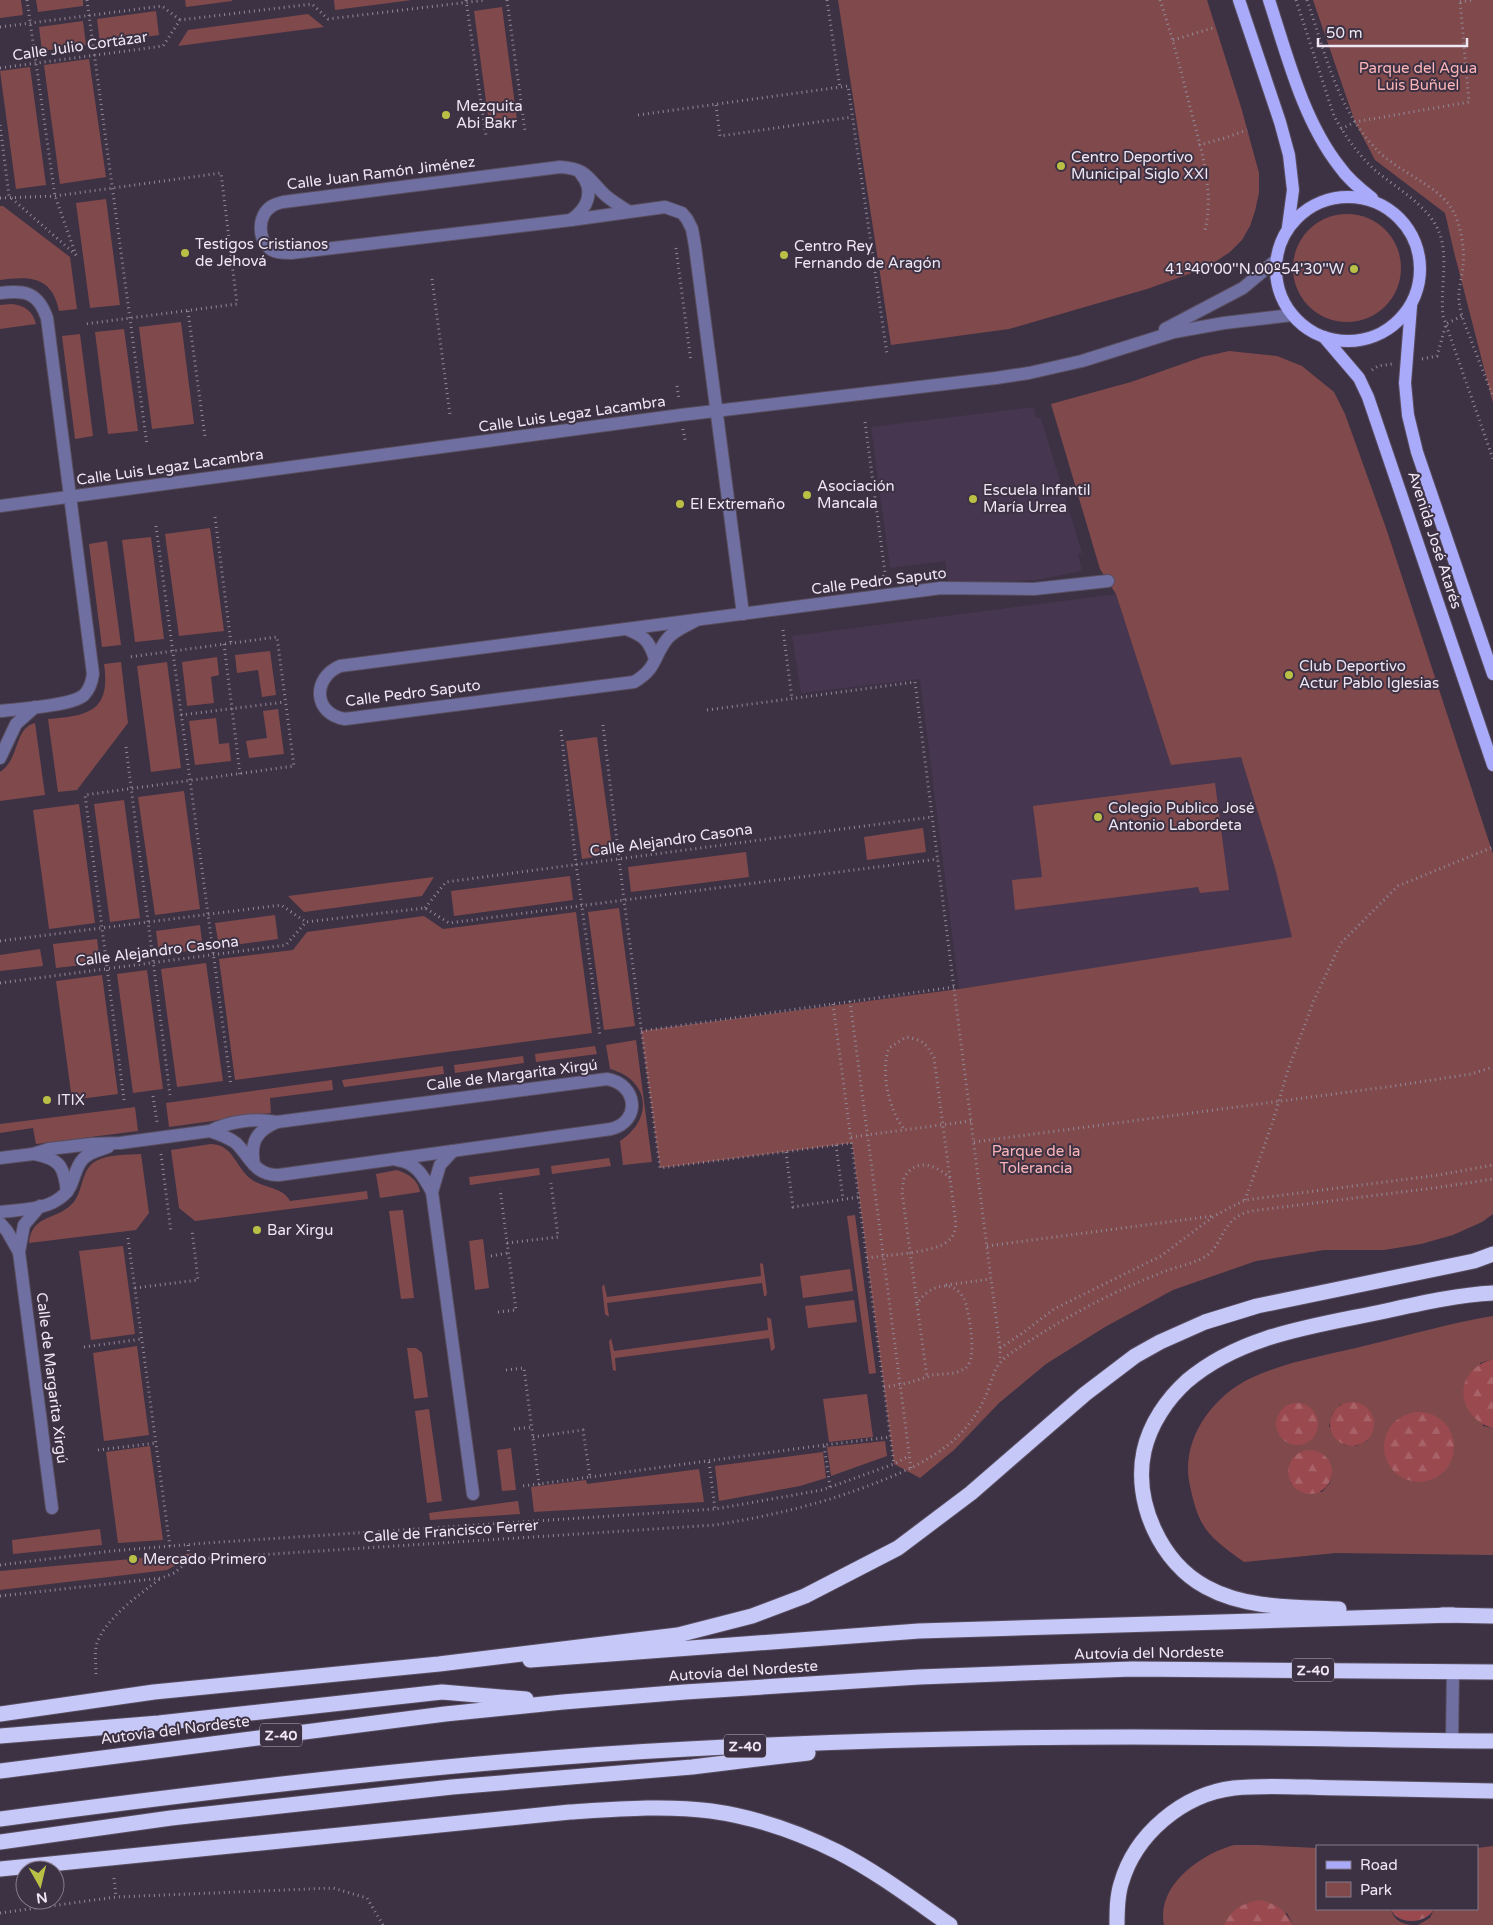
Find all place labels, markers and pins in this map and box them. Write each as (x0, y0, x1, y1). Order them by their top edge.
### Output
place label: Mezquita Abi Bakr (456, 97, 523, 132)
marker: Mezquita Abi Bakr (440, 109, 452, 121)
place label: Centro Deportivo Municipal Siglo XXI (1071, 148, 1208, 183)
marker: Centro Deportivo Municipal Siglo XXI (1055, 160, 1067, 172)
place label: Testigos Cristianos de Jehová (195, 235, 328, 270)
place label: Centro Rey Fernando de Aragón (794, 237, 941, 272)
marker: Testigos Cristianos de Jehová (179, 247, 191, 259)
marker: Centro Rey Fernando de Aragón (778, 249, 790, 261)
place label: 41º40'00''N.00º54'30''W (1165, 260, 1344, 278)
marker: 41º40'00''N.00º54'30''W (1348, 263, 1360, 275)
place label: Asociación Mancala (817, 477, 895, 512)
place label: Escuela Infantil María Urrea (983, 481, 1091, 516)
marker: Asociación Mancala (801, 489, 813, 501)
marker: Escuela Infantil María Urrea (967, 493, 979, 505)
place label: El Extremaño (690, 495, 785, 513)
marker: El Extremaño (674, 498, 686, 510)
place label: Club Deportivo Actur Pablo Iglesias (1299, 657, 1439, 692)
marker: Club Deportivo Actur Pablo Iglesias (1283, 669, 1295, 681)
place label: Colegio Publico José Antonio Labordeta (1108, 799, 1255, 834)
marker: Colegio Publico José Antonio Labordeta (1092, 811, 1104, 823)
place label: ITIX (57, 1091, 85, 1109)
marker: ITIX (41, 1094, 53, 1106)
place label: Bar Xirgu (267, 1221, 333, 1239)
marker: Bar Xirgu (251, 1224, 263, 1236)
place label: Mercado Primero (143, 1550, 267, 1568)
marker: Mercado Primero (127, 1553, 139, 1565)

